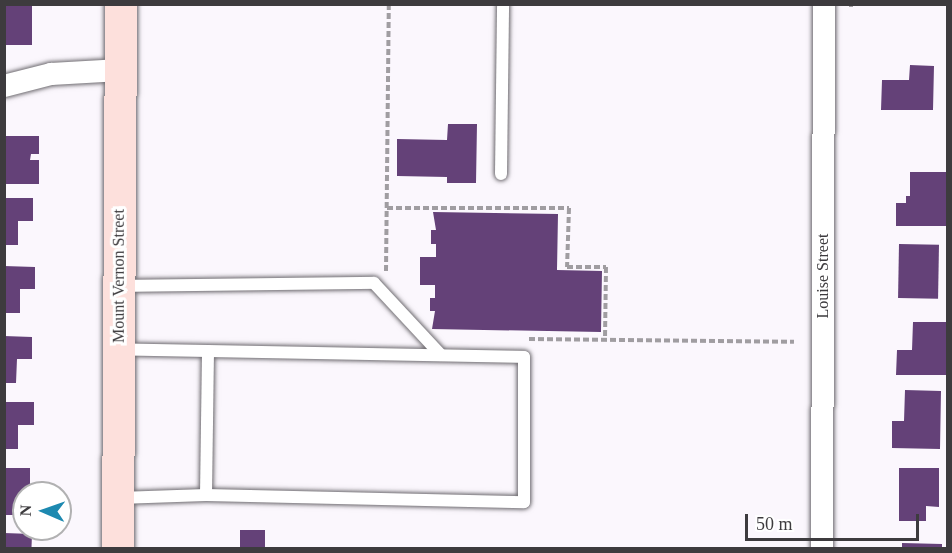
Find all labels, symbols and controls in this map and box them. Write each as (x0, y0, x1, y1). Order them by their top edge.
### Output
street label: Mount Vernon Street (109, 209, 129, 343)
street label: Louise Street (813, 234, 833, 318)
north arrow (12, 481, 72, 541)
scale bar (748, 502, 922, 540)
text: N (17, 504, 34, 516)
text: 50 m (756, 514, 793, 534)

